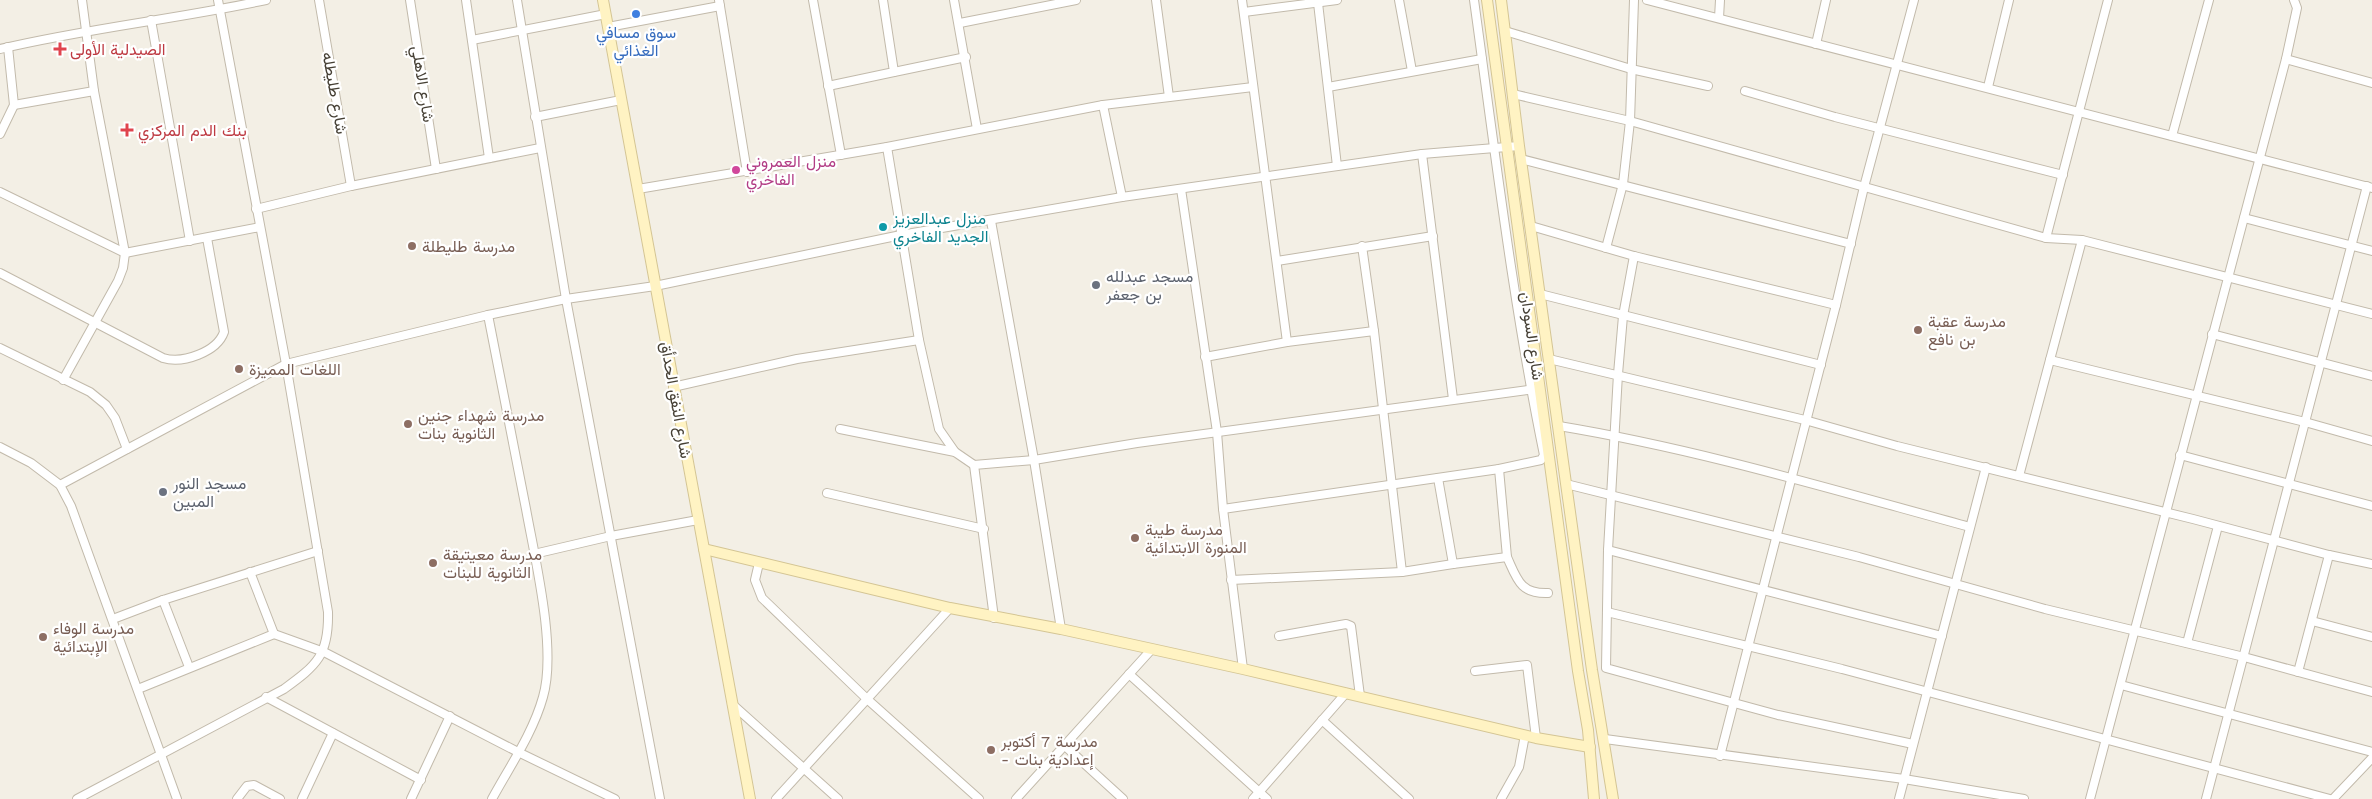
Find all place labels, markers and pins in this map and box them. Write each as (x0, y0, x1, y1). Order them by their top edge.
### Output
marker: سوق مسافي الغذائي (630, 8, 642, 20)
place label: سوق مسافي الغذائي (596, 23, 676, 64)
place label: الصيدلية الأولى (70, 40, 165, 60)
marker: الصيدلية الأولى (54, 43, 66, 55)
place label: بنك الدم المركزي (138, 121, 247, 144)
marker: بنك الدم المركزي (120, 123, 134, 137)
place label: منزل العمروني الفاخري (746, 152, 836, 193)
marker: منزل العمروني الفاخري (730, 164, 742, 176)
place label: منزل عبدالعزيز الجديد الفاخري (892, 209, 988, 250)
marker: منزل عبدالعزيز الجديد الفاخري (877, 221, 889, 233)
place label: مدرسة طليطلة (422, 237, 515, 257)
marker: مدرسة طليطلة (406, 240, 418, 252)
place label: مسجد عبدلله بن جعفر (1105, 267, 1193, 305)
marker: مسجد عبدلله بن جعفر (1090, 279, 1102, 291)
place label: مدرسة عقبة بن نافع (1928, 312, 2006, 351)
marker: مدرسة عقبة بن نافع (1912, 324, 1924, 336)
place label: اللغات المميزة (249, 360, 341, 380)
marker: اللغات المميزة (233, 363, 245, 375)
place label: مدرسة شهداء جنين الثانوية بنات (418, 406, 544, 444)
marker: مدرسة شهداء جنين الثانوية بنات (402, 418, 414, 430)
place label: مسجد النور المبين (172, 474, 246, 512)
marker: مسجد النور المبين (157, 486, 169, 498)
place label: مدرسة طيبة المنورة الابتدائية (1145, 520, 1247, 558)
marker: مدرسة طيبة المنورة الابتدائية (1129, 532, 1141, 544)
place label: مدرسة معيتيقة الثانوية للبنات (443, 545, 542, 583)
marker: مدرسة معيتيقة الثانوية للبنات (427, 557, 439, 569)
place label: مدرسة الوفاء الإبتدائية (53, 619, 134, 657)
marker: مدرسة الوفاء الإبتدائية (37, 631, 49, 643)
place label: مدرسة 7 أكتوبر - إعدادية بنات (1000, 732, 1098, 770)
marker: مدرسة 7 أكتوبر - إعدادية بنات (985, 744, 997, 756)

